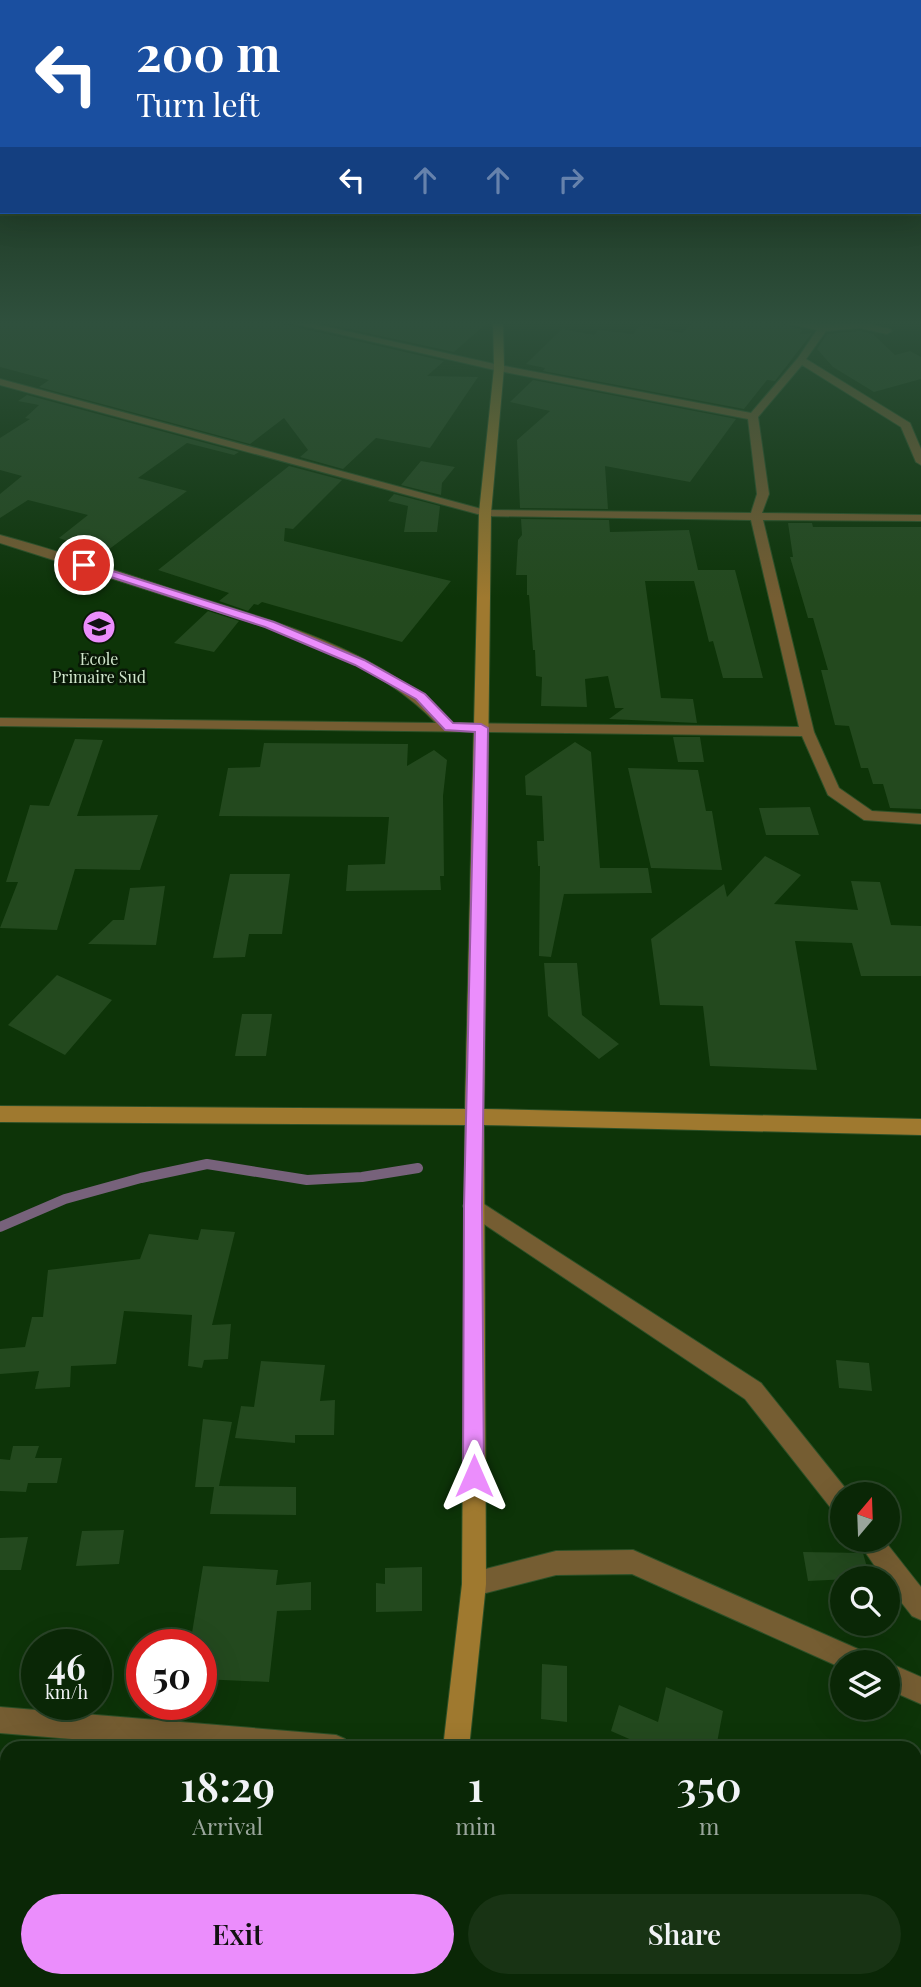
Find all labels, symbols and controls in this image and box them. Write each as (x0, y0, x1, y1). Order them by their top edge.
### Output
text: 200 m (136, 19, 281, 84)
icon: left (21, 28, 112, 119)
text: Turn left (136, 82, 260, 125)
icon: left (333, 161, 371, 199)
icon: ahead (406, 161, 444, 199)
icon: ahead (479, 161, 517, 199)
icon: right (552, 161, 590, 199)
pin (54, 535, 114, 595)
icon: arrive (65, 546, 103, 584)
school or university icon: Ecole Primaire Sud (80, 608, 118, 646)
place label: Ecole Primaire Sud (52, 648, 146, 687)
position arrow (437, 1439, 511, 1513)
north arrow (830, 1482, 900, 1552)
map controls (830, 1482, 900, 1720)
button: search (830, 1566, 900, 1636)
speed limit sign: 50 (126, 1629, 217, 1720)
text: 46 (47, 1642, 86, 1689)
button: layers (830, 1650, 900, 1720)
text: km/h (45, 1680, 88, 1704)
text: 18:29 (180, 1757, 275, 1813)
text: 1 (468, 1757, 484, 1813)
text: 350 (677, 1757, 742, 1813)
text: Arrival (192, 1810, 263, 1841)
text: min (455, 1810, 496, 1841)
text: m (699, 1810, 719, 1841)
button: Exit (21, 1894, 454, 1974)
button: Share (468, 1894, 901, 1974)

